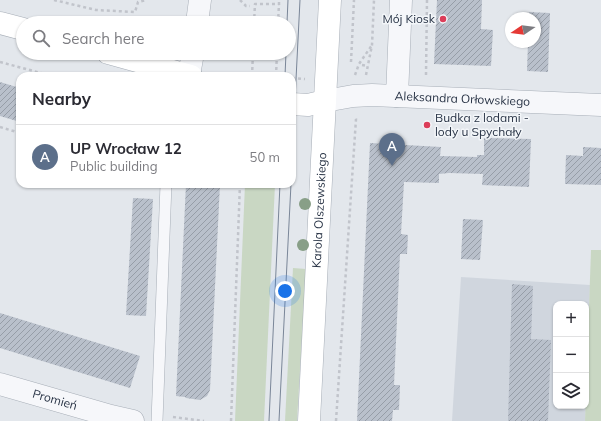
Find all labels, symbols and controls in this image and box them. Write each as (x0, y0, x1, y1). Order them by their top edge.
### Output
place label: Mój Kiosk (382, 11, 436, 26)
north arrow (505, 12, 541, 48)
marker: Mój Kiosk (438, 14, 448, 24)
search box (16, 16, 296, 60)
icon: search (30, 27, 52, 49)
text: Search here (62, 29, 144, 48)
text: Nearby (32, 88, 91, 109)
street label: Aleksandra Orłowskiego (394, 88, 531, 109)
place label: Budka z lodami - lody u Spychały (435, 110, 529, 139)
marker: Budka z lodami - lody u Spychały (422, 120, 432, 130)
pin: A (379, 133, 405, 166)
text: UP Wrocław 12 (70, 139, 182, 158)
text: A (40, 149, 50, 165)
text: 50 m (250, 149, 280, 165)
street label: Karola Olszewskiego (309, 152, 329, 268)
text: Public building (70, 158, 158, 174)
your location (275, 281, 295, 301)
map controls (553, 301, 589, 409)
button: + (553, 301, 589, 337)
button: − (553, 337, 589, 373)
button: layers (553, 373, 589, 409)
street label: Promień (31, 386, 79, 413)

